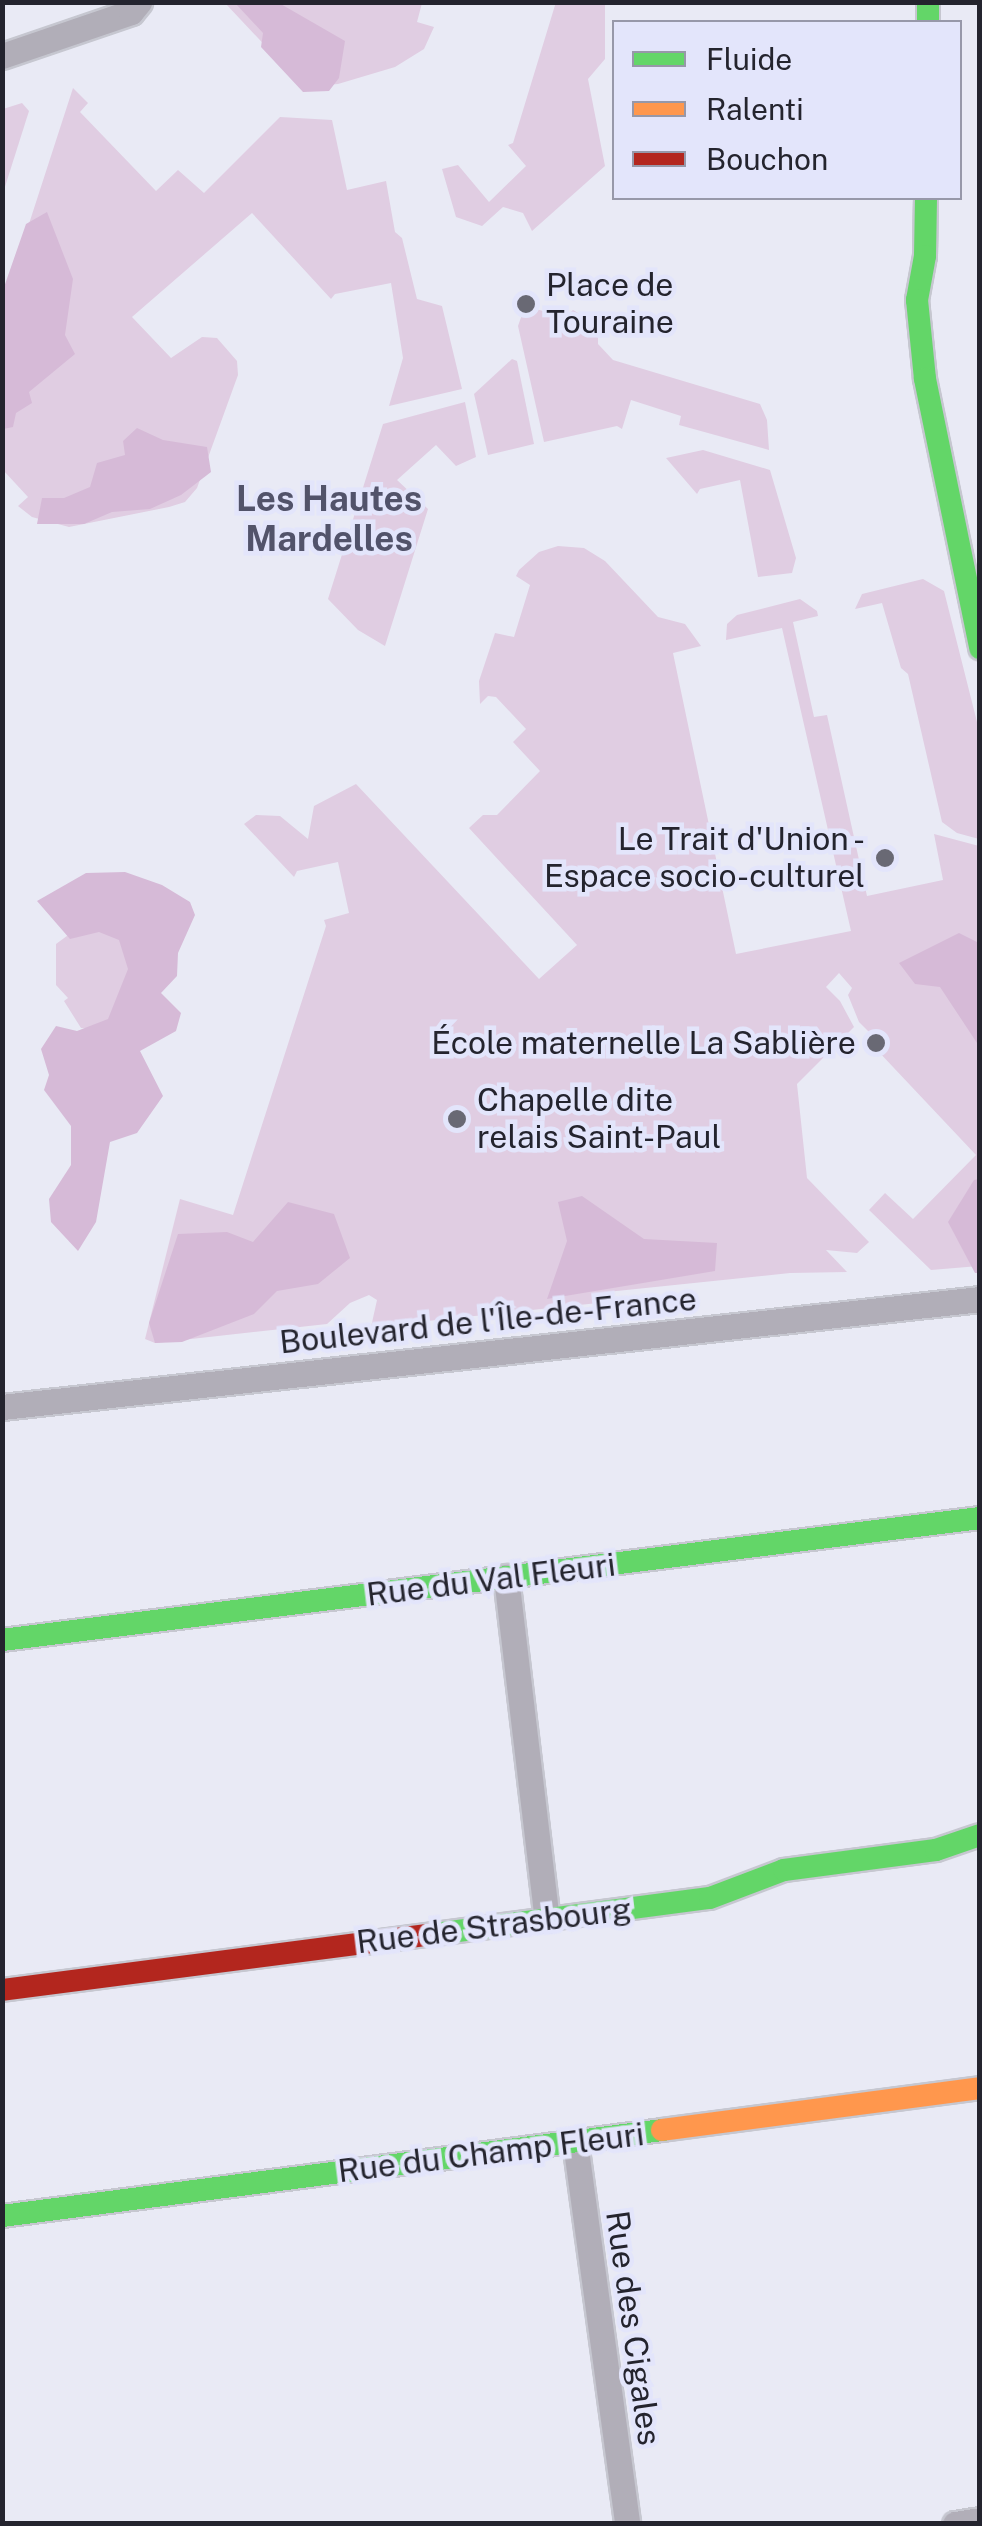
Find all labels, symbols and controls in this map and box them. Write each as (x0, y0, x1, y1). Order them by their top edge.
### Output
legend (612, 20, 962, 200)
text: Fluide (706, 41, 792, 77)
text: Ralenti (706, 91, 804, 127)
text: Bouchon (706, 141, 828, 177)
place label: Place de Touraine (546, 267, 674, 342)
marker: Place de Touraine (515, 293, 537, 315)
district label: Les Hautes Mardelles (236, 478, 422, 560)
place label: Le Trait d'Union - Espace socio-culturel (544, 821, 865, 896)
marker: Le Trait d'Union - Espace socio-culturel (874, 847, 896, 869)
place label: École maternelle La Sablière (431, 1024, 856, 1062)
marker: École maternelle La Sablière (865, 1032, 887, 1054)
place label: Chapelle dite relais Saint-Paul (477, 1082, 721, 1157)
marker: Chapelle dite relais Saint-Paul (446, 1108, 468, 1130)
street label: Boulevard de l'Île-de-France (277, 1280, 699, 1362)
street label: Rue du Val Fleuri (364, 1546, 618, 1614)
street label: Rue de Strasbourg (354, 1890, 634, 1962)
street label: Rue du Champ Fleuri (335, 2115, 647, 2191)
street label: Rue des Cigales (597, 2208, 669, 2448)

